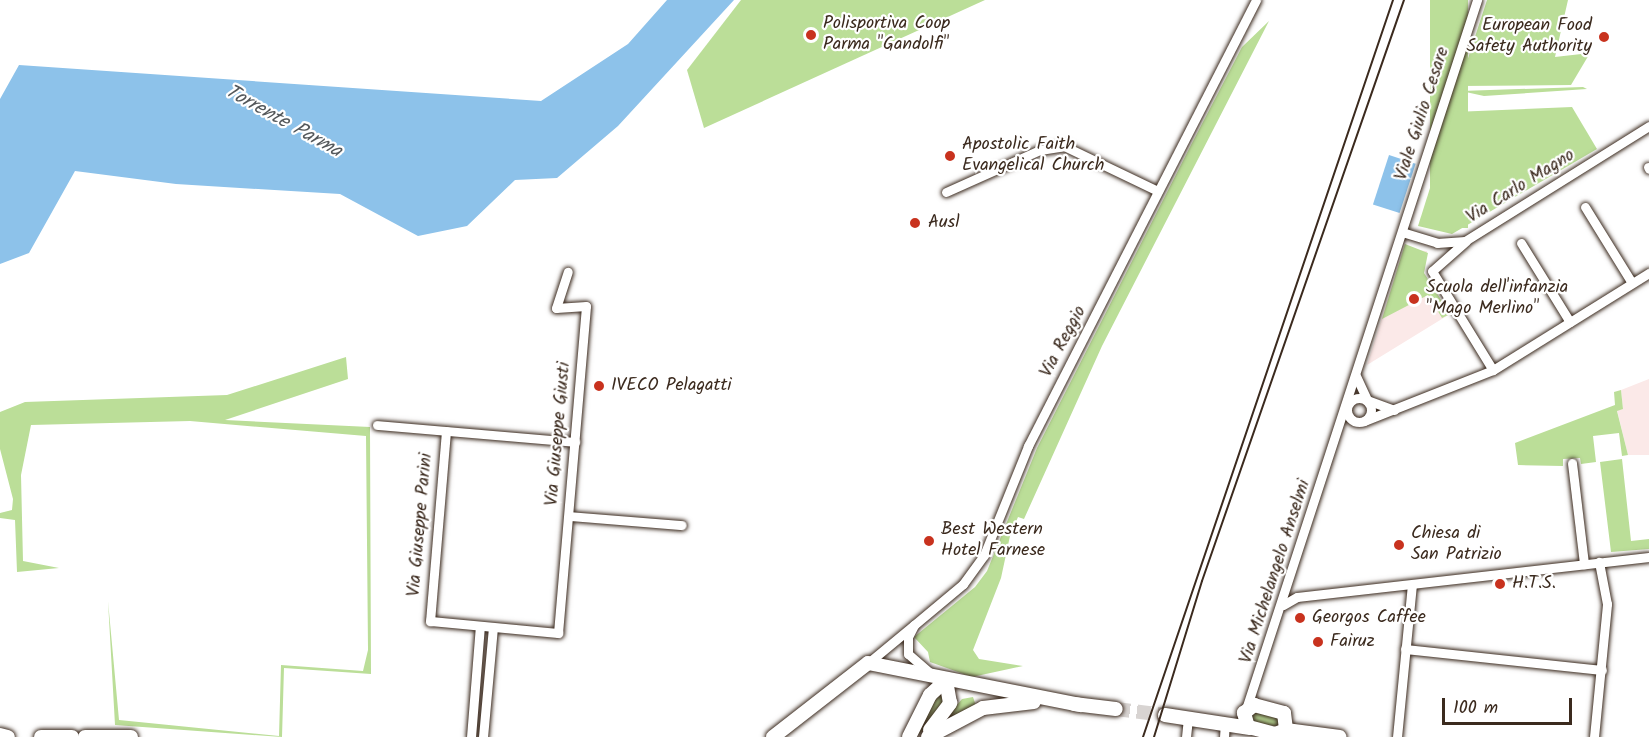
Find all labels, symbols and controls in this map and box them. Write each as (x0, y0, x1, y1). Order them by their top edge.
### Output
place label: Polisportiva Coop Parma "Gandolfi" (823, 14, 950, 57)
place label: European Food Safety Authority (1466, 16, 1592, 58)
marker: Polisportiva Coop Parma "Gandolfi" (804, 28, 818, 42)
marker: European Food Safety Authority (1597, 30, 1611, 44)
street label: Viale Giulio Cesare (1391, 45, 1455, 183)
water label: Torrente Parma (221, 80, 345, 164)
place label: Apostolic Faith Evangelical Church (962, 135, 1104, 178)
street label: Via Carlo Magno (1463, 145, 1579, 229)
marker: Apostolic Faith Evangelical Church (943, 149, 957, 163)
place label: Ausl (928, 212, 960, 234)
marker: Ausl (906, 214, 924, 232)
place label: Scuola dell'infanzia "Mago Merlino" (1426, 278, 1568, 320)
marker: Scuola dell'infanzia "Mago Merlino" (1407, 292, 1421, 306)
street label: Via Reggio (1036, 303, 1092, 381)
street label: Via Giuseppe Giusti (542, 361, 576, 507)
place label: IVECO Pelagatti (611, 375, 732, 397)
marker: IVECO Pelagatti (592, 379, 606, 393)
street label: Via Giuseppe Parini (404, 452, 438, 598)
street label: Via Michelangelo Anselmi (1236, 477, 1316, 667)
place label: Best Western Hotel Farnese (941, 520, 1045, 562)
place label: Chiesa di San Patrizio (1411, 524, 1502, 566)
marker: Best Western Hotel Farnese (922, 534, 936, 548)
marker: Chiesa di San Patrizio (1392, 538, 1406, 552)
place label: H.T.S. (1512, 573, 1556, 595)
marker: H.T.S. (1493, 577, 1507, 591)
place label: Georgos Caffee (1312, 607, 1426, 629)
marker: Georgos Caffee (1293, 611, 1307, 625)
place label: Fairuz (1330, 631, 1375, 653)
marker: Fairuz (1311, 635, 1325, 649)
scale bar (1445, 686, 1576, 724)
text: 100 m (1453, 694, 1498, 723)

